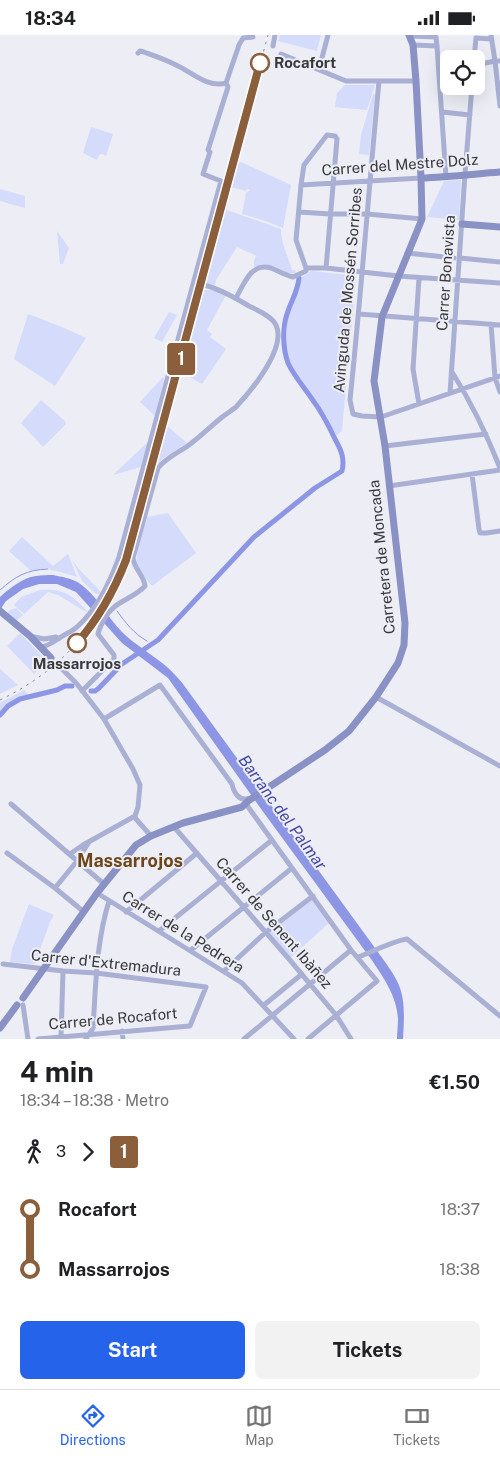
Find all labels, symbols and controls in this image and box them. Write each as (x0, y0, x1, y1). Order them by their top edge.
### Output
text: 18:34 (25, 7, 76, 29)
map controls (440, 50, 485, 95)
button: locate (440, 50, 485, 95)
marker: Rocafort (250, 53, 270, 73)
place label: Rocafort (274, 54, 336, 71)
street label: Carrer del Mestre Dolz (321, 151, 479, 178)
street label: Avinguda de Mossén Sorribes (330, 187, 365, 393)
street label: Carrer Bonavista (433, 214, 458, 332)
line badge: 1 (165, 343, 197, 375)
text: 1 (177, 348, 185, 369)
street label: Carretera de Moncada (365, 479, 398, 635)
marker: Massarrojos (67, 633, 87, 653)
place label: Massarrojos (33, 655, 121, 672)
water label: Barranc del Palmar (235, 751, 331, 874)
district label: Massarrojos (77, 850, 183, 871)
street label: Carrer de Senent Ibàñez (213, 854, 336, 992)
street label: Carrer de la Pedrera (119, 887, 247, 976)
street label: Carrer d'Extremadura (30, 946, 182, 979)
street label: Carrer de Rocafort (48, 1004, 178, 1033)
text: 4 min (20, 1055, 94, 1088)
text: €1.50 (429, 1071, 480, 1093)
text: 18:34 – 18:38 · Metro (20, 1091, 169, 1110)
icon: walk (20, 1138, 48, 1166)
icon: forward (74, 1138, 102, 1166)
text: 1 (120, 1141, 128, 1162)
text: 3 (56, 1142, 66, 1161)
text: Rocafort (58, 1198, 137, 1220)
text: 18:37 (440, 1200, 480, 1219)
text: Massarrojos (58, 1258, 170, 1280)
text: 18:38 (439, 1260, 480, 1279)
button: Start (20, 1321, 245, 1379)
button: Tickets (255, 1321, 480, 1379)
tab: Directions (60, 1402, 126, 1448)
tab: Map (245, 1402, 274, 1448)
tab: Tickets (393, 1402, 440, 1448)

